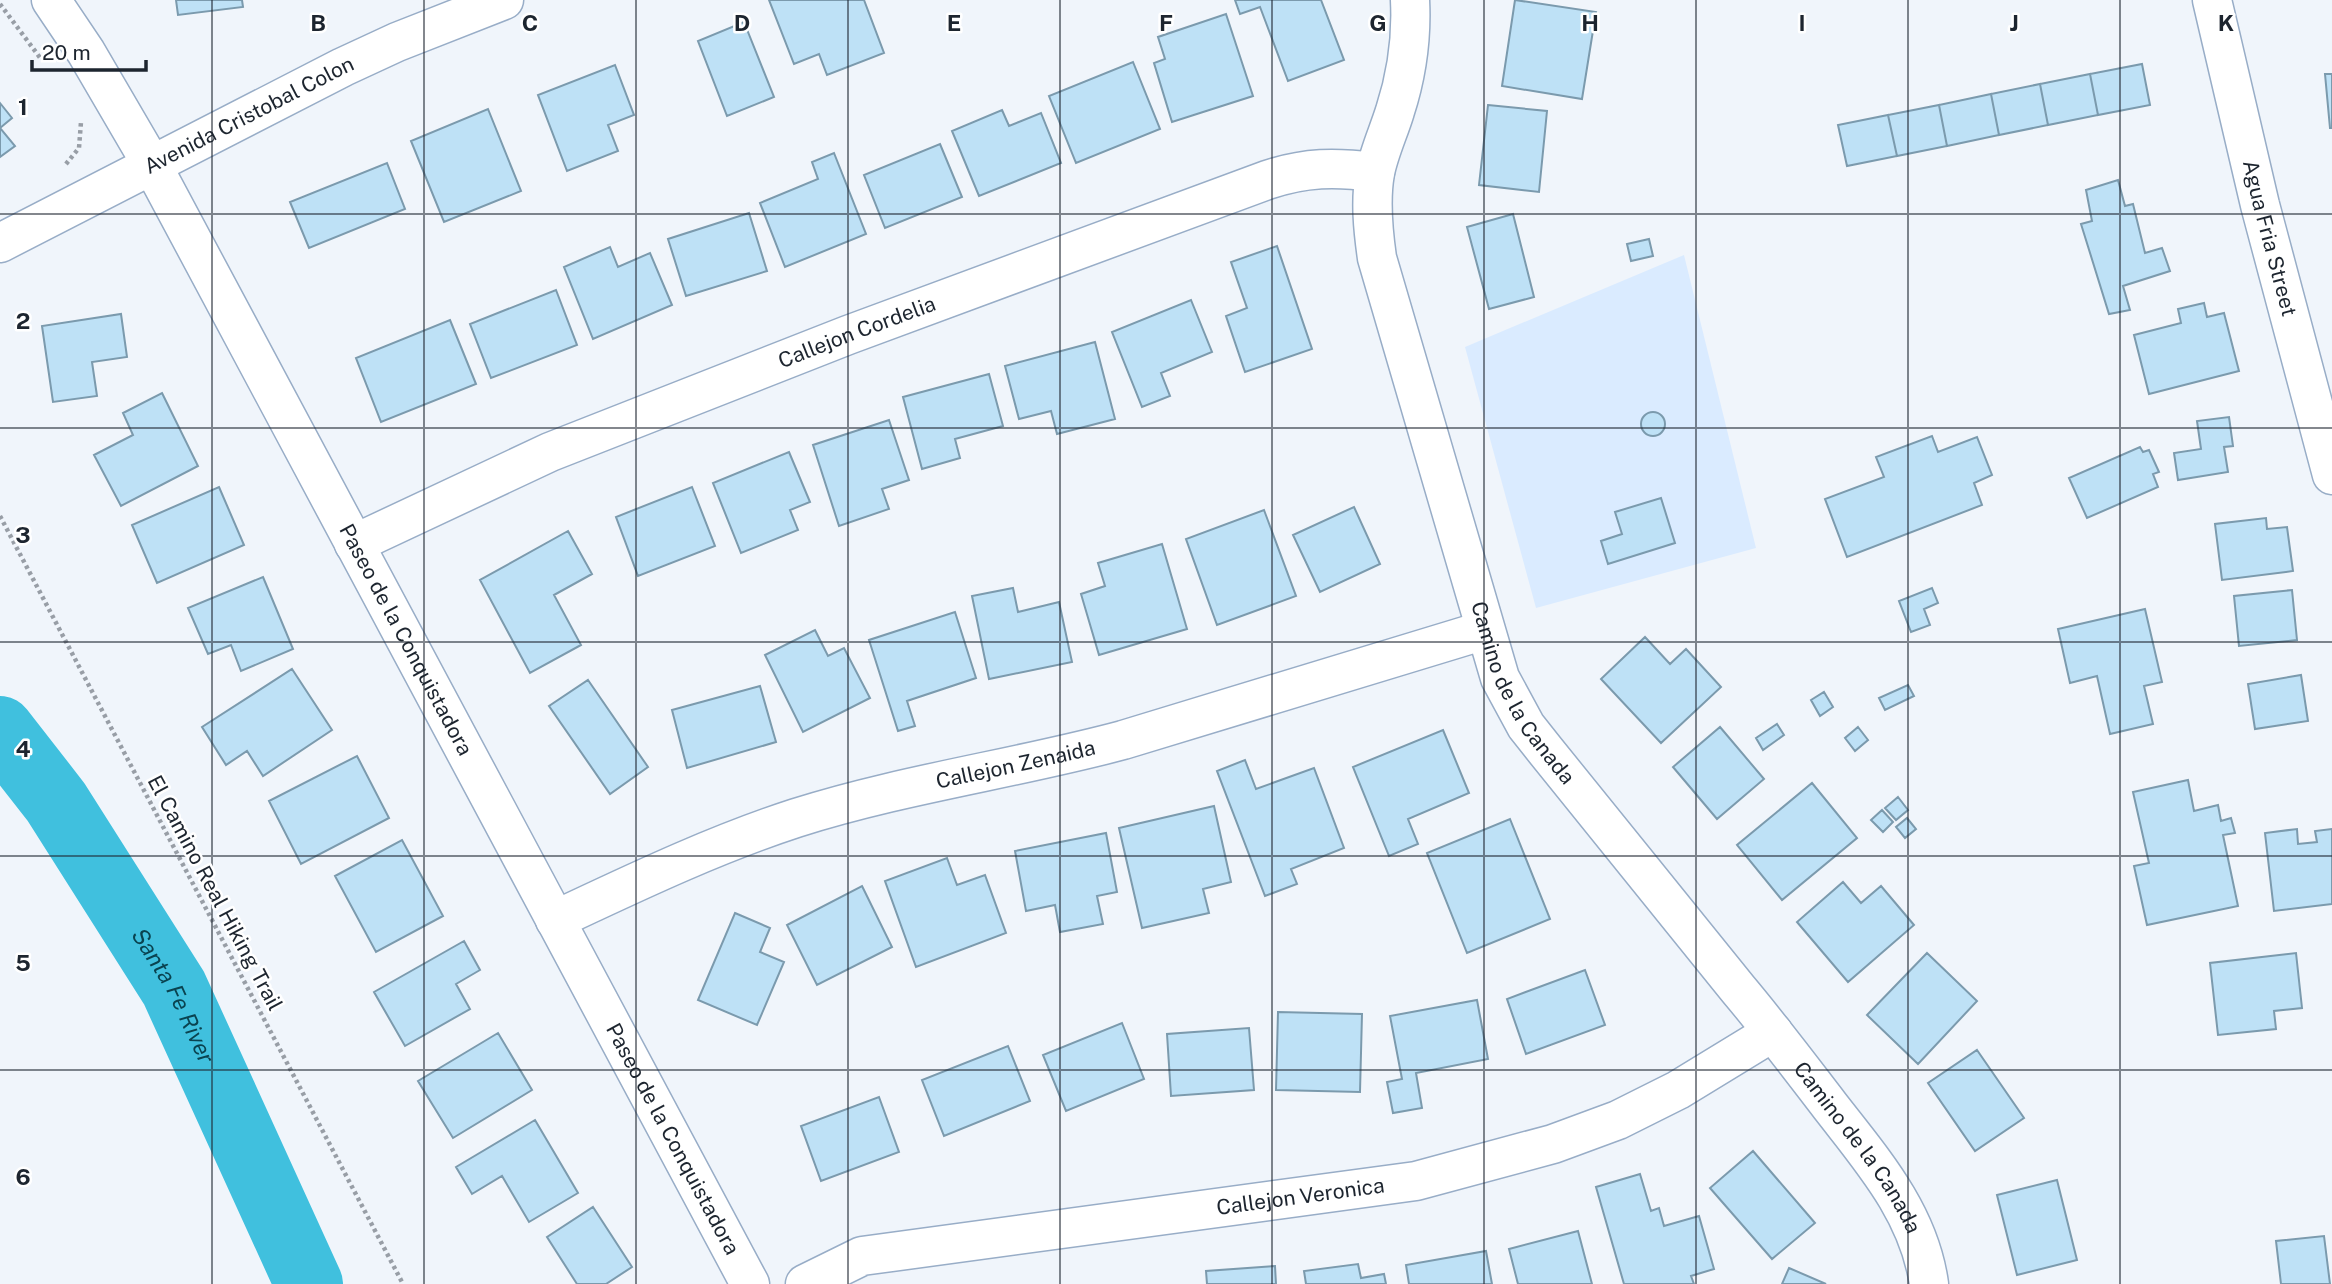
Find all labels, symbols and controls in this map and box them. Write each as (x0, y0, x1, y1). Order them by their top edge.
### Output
text: B (310, 9, 326, 36)
text: C (522, 9, 538, 36)
text: D (734, 9, 750, 36)
text: E (947, 9, 961, 36)
text: F (1159, 9, 1173, 36)
text: G (1369, 9, 1387, 36)
text: H (1581, 9, 1599, 36)
text: I (1798, 9, 1806, 36)
text: J (2009, 9, 2019, 36)
text: K (2218, 9, 2234, 36)
scale bar (32, 28, 145, 72)
text: 20 m (42, 40, 91, 65)
street label: Avenida Cristobal Colon (140, 51, 358, 179)
text: 1 (18, 93, 28, 120)
street label: Agua Fria Street (2238, 158, 2302, 319)
street label: Callejon Cordelia (775, 291, 939, 373)
text: 2 (16, 307, 30, 334)
street label: Paseo de la Conquistadora (334, 520, 478, 760)
text: 3 (15, 521, 31, 548)
street label: Camino de la Canada (1466, 598, 1580, 789)
text: 4 (15, 735, 31, 762)
street label: Callejon Zenaida (934, 735, 1098, 794)
street label: El Camino Real Hiking Trail (143, 771, 288, 1015)
water label: Santa Fe River (126, 923, 221, 1068)
text: 5 (15, 949, 31, 976)
street label: Paseo de la Conquistadora (601, 1019, 745, 1259)
street label: Camino de la Canada (1789, 1057, 1926, 1237)
text: 6 (15, 1163, 31, 1190)
street label: Callejon Veronica (1215, 1172, 1386, 1220)

